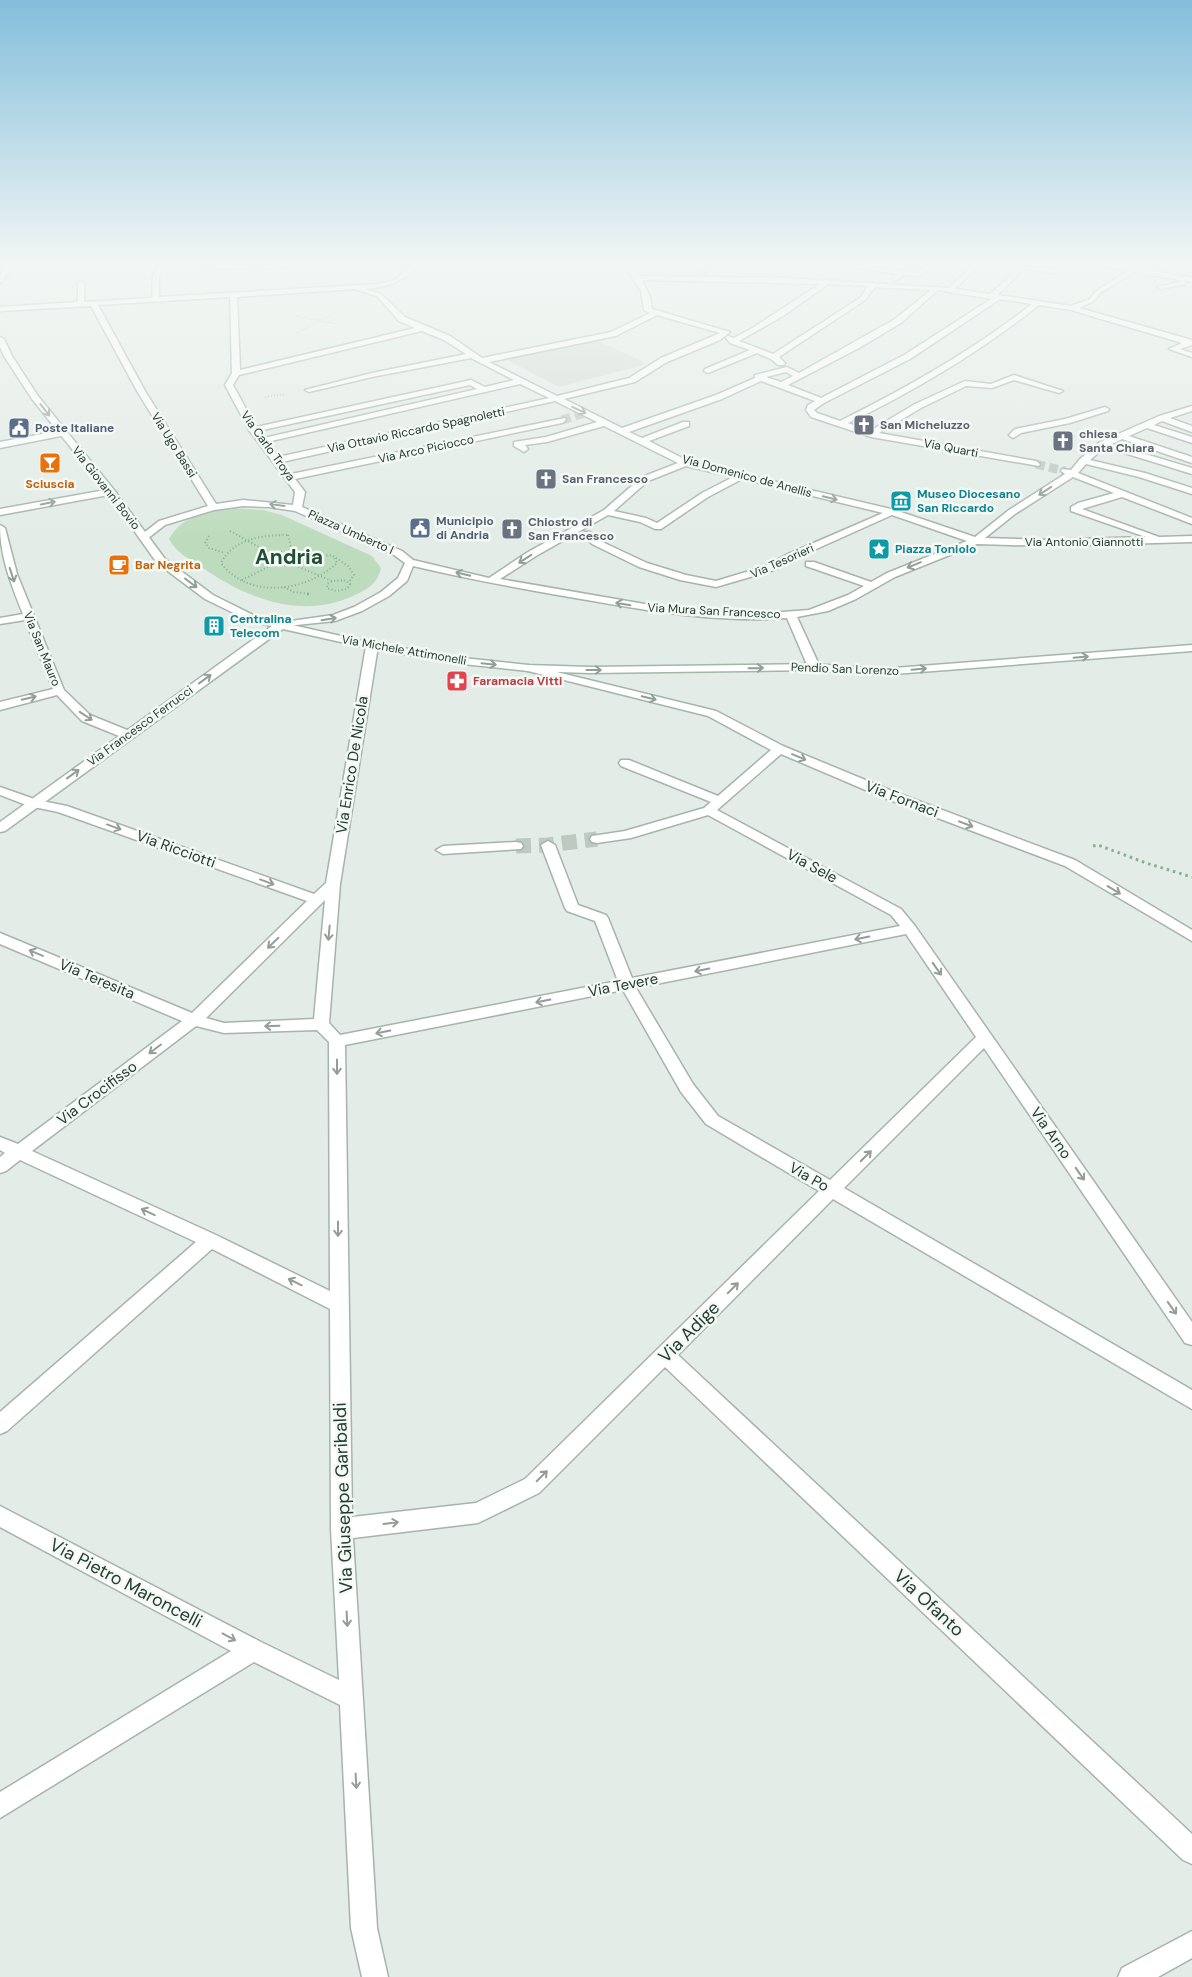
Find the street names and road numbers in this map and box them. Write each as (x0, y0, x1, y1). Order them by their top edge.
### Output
street label: Via Ottavio Riccardo Spagnoletti (326, 403, 506, 457)
street label: Via Carlo Troya (237, 408, 299, 484)
street label: Via Ugo Bassi (148, 409, 200, 481)
street label: Via Arco Piciocco (377, 431, 475, 467)
street label: Via Quarti (922, 435, 980, 461)
street label: Via Giovanni Bovio (68, 443, 144, 533)
street label: Via Domenico de Anellis (680, 451, 814, 501)
street label: Piazza Umberto I (306, 506, 396, 558)
street label: Via Antonio Giannotti (1025, 534, 1143, 550)
street label: Via Tesorieri (748, 540, 816, 582)
street label: Via Mura San Francesco (647, 600, 781, 622)
street label: Via San Mauro (20, 609, 64, 689)
street label: Via Michele Attimonelli (340, 631, 468, 669)
street label: Pendio San Lorenzo (791, 659, 899, 679)
street label: Via Francesco Ferrucci (84, 682, 196, 770)
street label: Via Enrico De Nicola (331, 695, 373, 835)
street label: Via Fornaci (863, 776, 941, 822)
street label: Via Ricciotti (134, 825, 218, 873)
street label: Via Sele (783, 844, 841, 888)
street label: Via Teresita (56, 954, 138, 1004)
street label: Via Tevere (586, 968, 660, 1002)
street label: Via Crocifisso (53, 1056, 141, 1130)
street label: Via Arno (1026, 1103, 1076, 1163)
street label: Via Po (785, 1158, 833, 1196)
street label: Via Adige (653, 1296, 725, 1368)
street label: Via Giuseppe Garibaldi (328, 1402, 358, 1594)
street label: Via Pietro Maroncelli (46, 1533, 206, 1633)
street label: Via Ofanto (889, 1564, 969, 1642)

